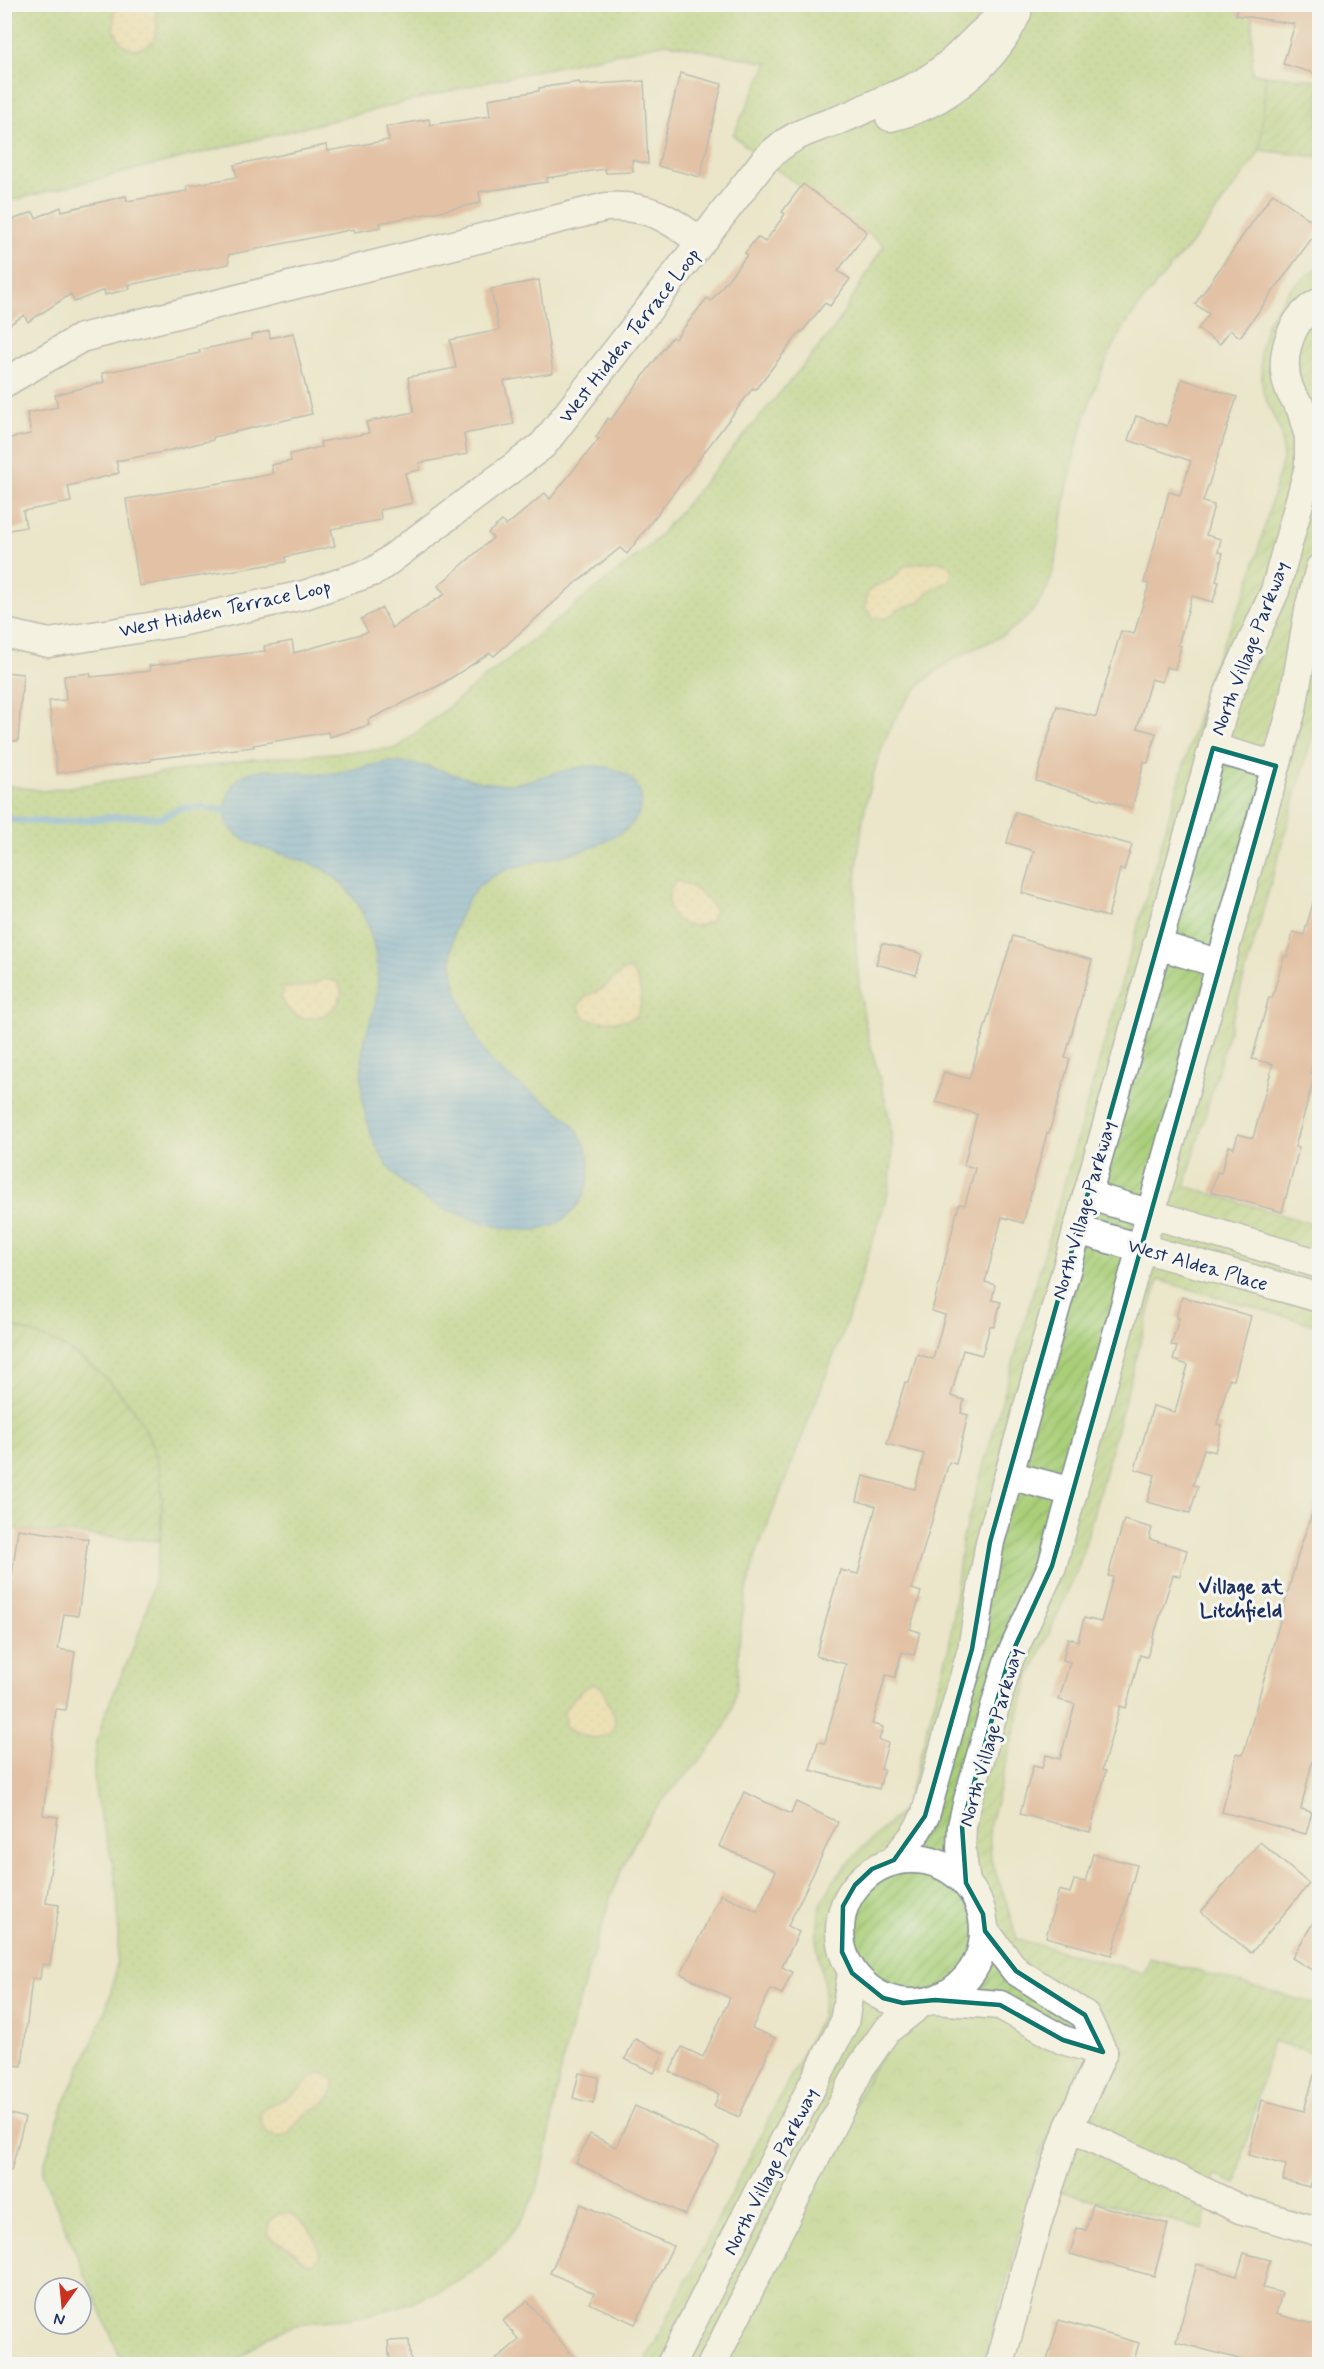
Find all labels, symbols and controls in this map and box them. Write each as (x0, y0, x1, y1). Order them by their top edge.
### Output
street label: West Hidden Terrace Loop (553, 243, 707, 429)
street label: North Village Parkway (1205, 557, 1296, 740)
street label: West Hidden Terrace Loop (117, 574, 334, 645)
street label: North Village Parkway (1046, 1118, 1123, 1303)
street label: West Aldea Place (1124, 1232, 1271, 1298)
district label: Village at Litchfield (1199, 1573, 1284, 1625)
street label: North Village Parkway (953, 1645, 1030, 1830)
street label: North Village Parkway (717, 2083, 825, 2260)
north arrow (33, 2276, 93, 2336)
text: N (52, 2308, 67, 2331)

